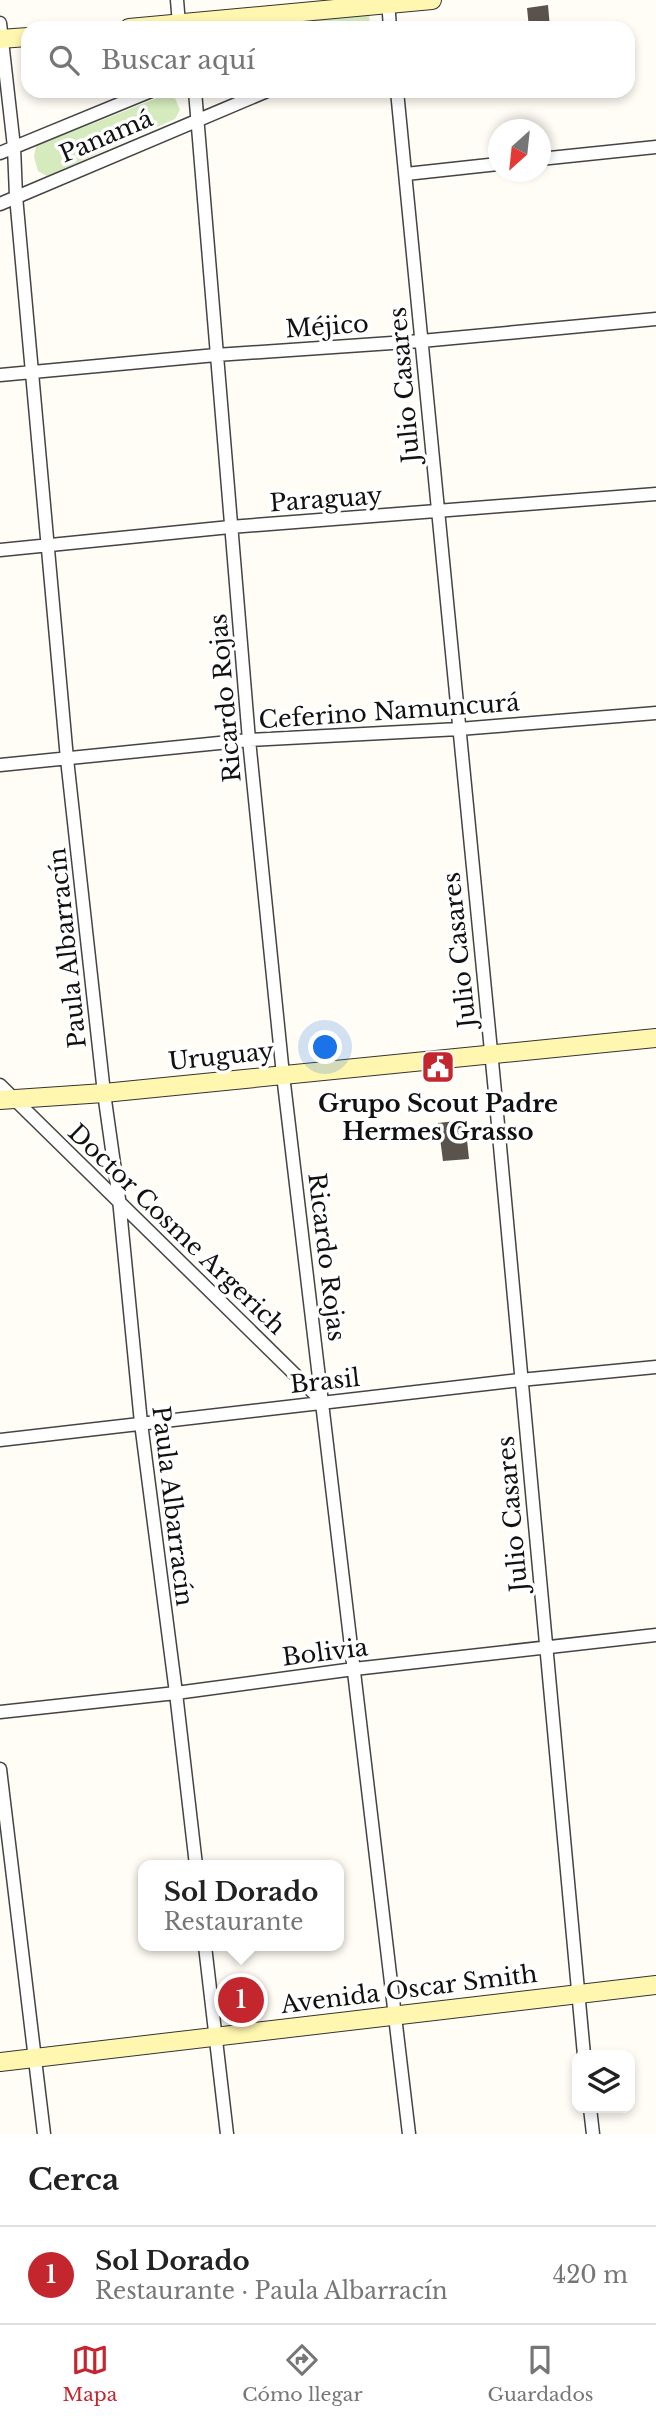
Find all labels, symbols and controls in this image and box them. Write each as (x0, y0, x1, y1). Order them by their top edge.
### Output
search box (21, 21, 635, 98)
icon: search (45, 41, 83, 79)
text: Buscar aquí (101, 44, 255, 76)
street label: Panamá (55, 103, 158, 169)
north arrow (488, 119, 551, 182)
street label: Julio Casares (383, 306, 426, 467)
street label: Méjico (284, 309, 370, 343)
street label: Paraguay (269, 481, 384, 517)
street label: Ricardo Rojas (203, 613, 247, 783)
street label: Ceferino Namuncurá (258, 687, 521, 735)
street label: Paula Albarracín (42, 846, 92, 1050)
street label: Julio Casares (436, 871, 482, 1032)
your location (308, 1030, 342, 1064)
street label: Uruguay (167, 1036, 276, 1076)
public building icon: Grupo Scout Padre Hermes Grasso (419, 1048, 457, 1086)
place label: Grupo Scout Padre Hermes Grasso (318, 1089, 558, 1146)
street label: Doctor Cosme Argerich (62, 1118, 292, 1340)
street label: Ricardo Rojas (302, 1171, 352, 1343)
street label: Brasil (289, 1363, 362, 1399)
street label: Paula Albarracín (146, 1404, 200, 1608)
street label: Julio Casares (491, 1435, 534, 1596)
street label: Bolivia (281, 1632, 370, 1672)
popup (138, 1860, 344, 1951)
text: Sol Dorado (164, 1876, 318, 1908)
text: Restaurante (164, 1908, 304, 1936)
street label: Avenida Oscar Smith (278, 1959, 539, 2019)
pin: 1 (218, 1974, 264, 2026)
map controls (572, 2050, 635, 2113)
button: layers (572, 2050, 635, 2113)
text: Cerca (28, 2161, 119, 2198)
text: Sol Dorado (95, 2245, 250, 2277)
text: 1 (46, 2261, 56, 2289)
text: 420 m (553, 2261, 628, 2289)
text: Restaurante · Paula Albarracín (95, 2277, 448, 2305)
tab: Mapa (63, 2341, 117, 2406)
tab: Cómo llegar (242, 2341, 362, 2406)
tab: Guardados (488, 2341, 593, 2406)

